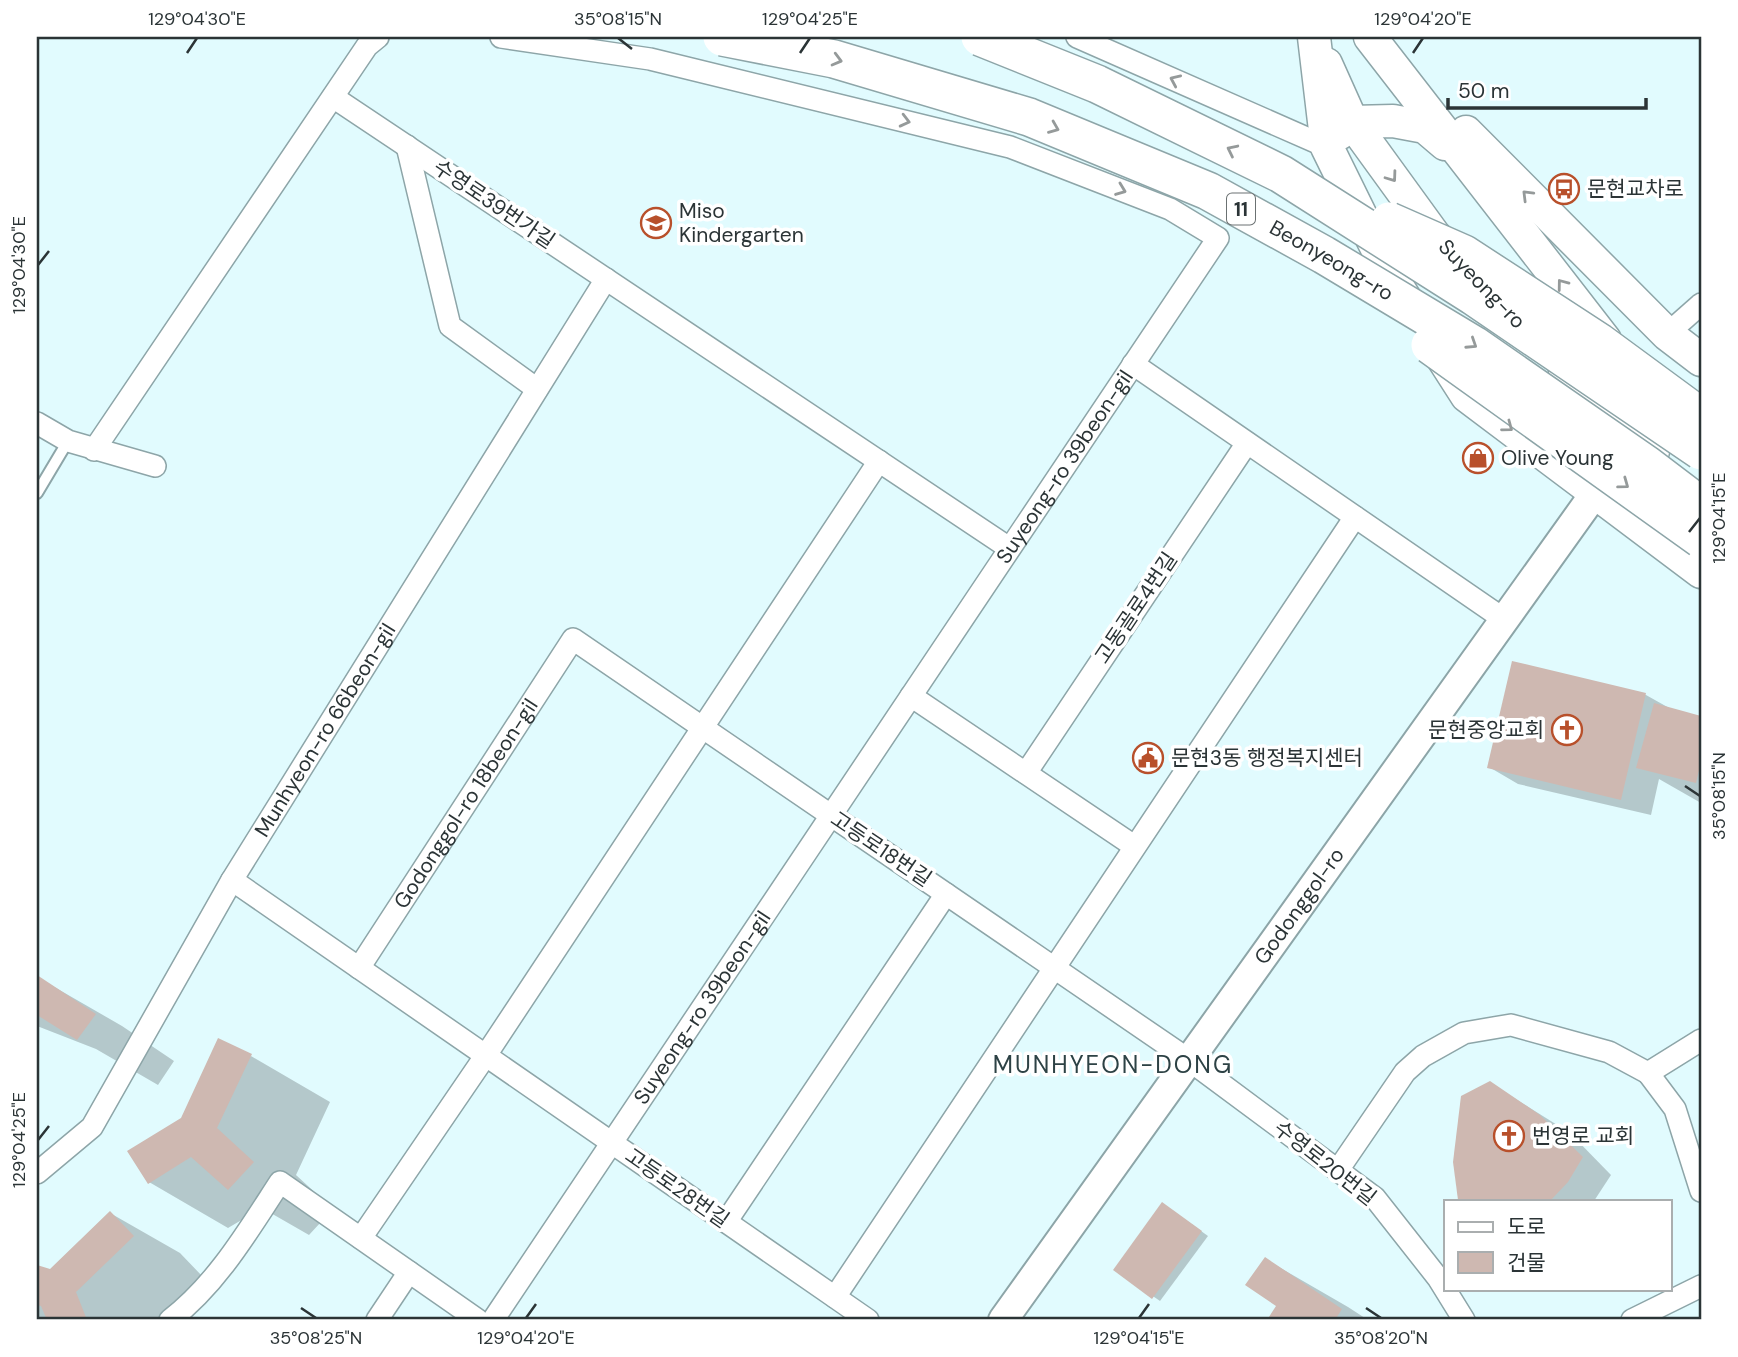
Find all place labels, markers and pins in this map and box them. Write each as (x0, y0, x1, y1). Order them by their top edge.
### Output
bus stop icon: 문현교차로 (1547, 172, 1581, 206)
place label: 문현교차로 (1587, 175, 1684, 203)
place label: Miso Kindergarten (679, 197, 804, 249)
school or university icon: Miso Kindergarten (639, 206, 673, 240)
shop icon: Olive Young (1461, 441, 1495, 475)
place label: Olive Young (1501, 444, 1614, 472)
church icon: 문현중앙교회 (1550, 713, 1584, 747)
place label: 문현중앙교회 (1428, 716, 1544, 744)
public building icon: 문현3동 행정복지센터 (1131, 741, 1165, 775)
place label: 문현3동 행정복지센터 (1171, 744, 1363, 772)
church icon: 번영로 교회 (1492, 1119, 1526, 1153)
place label: 번영로 교회 (1532, 1122, 1634, 1150)

